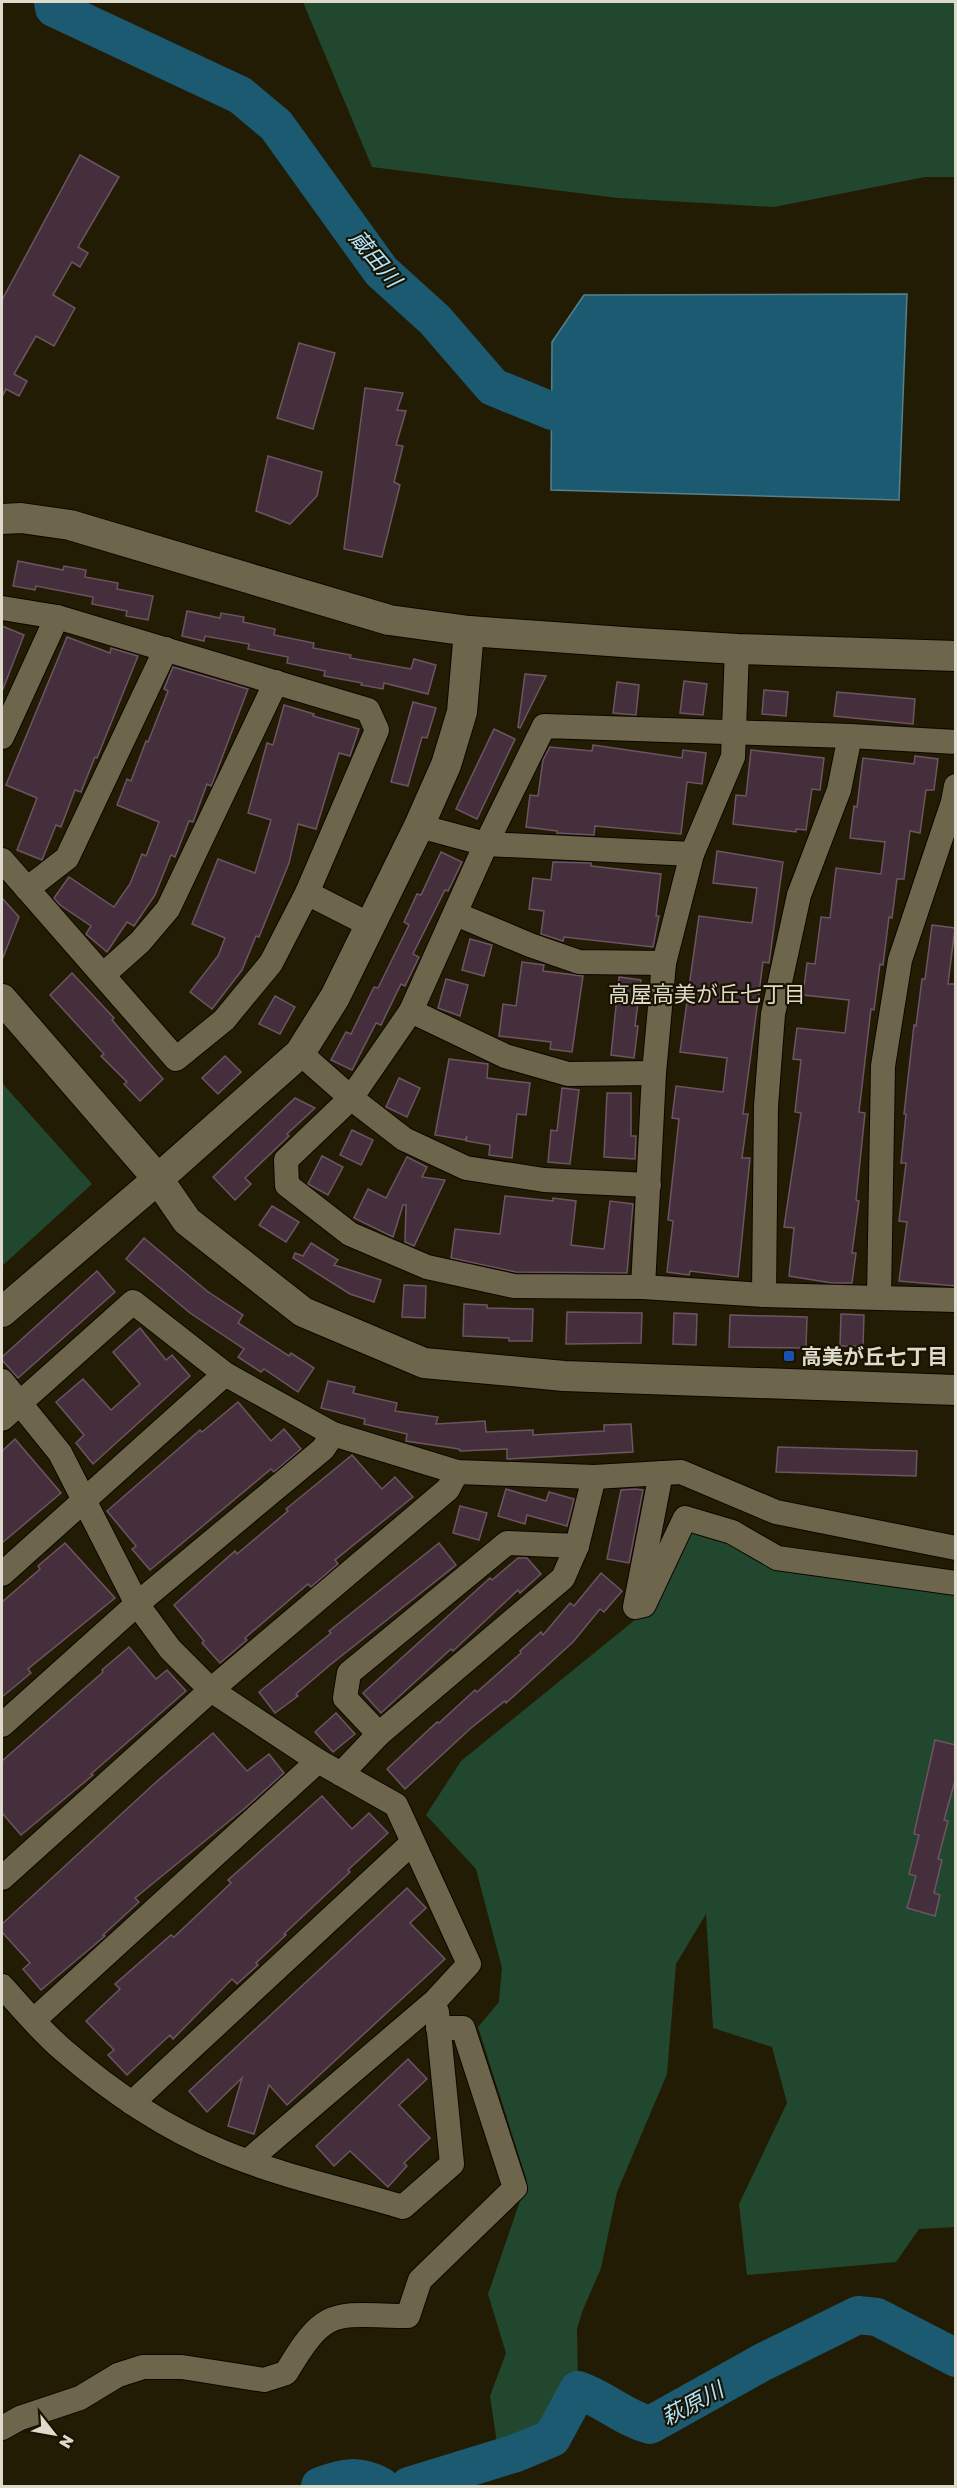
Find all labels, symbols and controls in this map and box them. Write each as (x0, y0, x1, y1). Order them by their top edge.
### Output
water label: 蔵田川 (344, 224, 409, 293)
district label: 高屋高美が丘七丁目 (608, 980, 806, 1007)
place label: 高美が丘七丁目 (801, 1343, 948, 1369)
marker: 高美が丘七丁目 (782, 1349, 796, 1363)
water label: 萩原川 (657, 2375, 729, 2430)
north arrow (24, 2404, 84, 2464)
text: N (55, 2431, 79, 2452)

